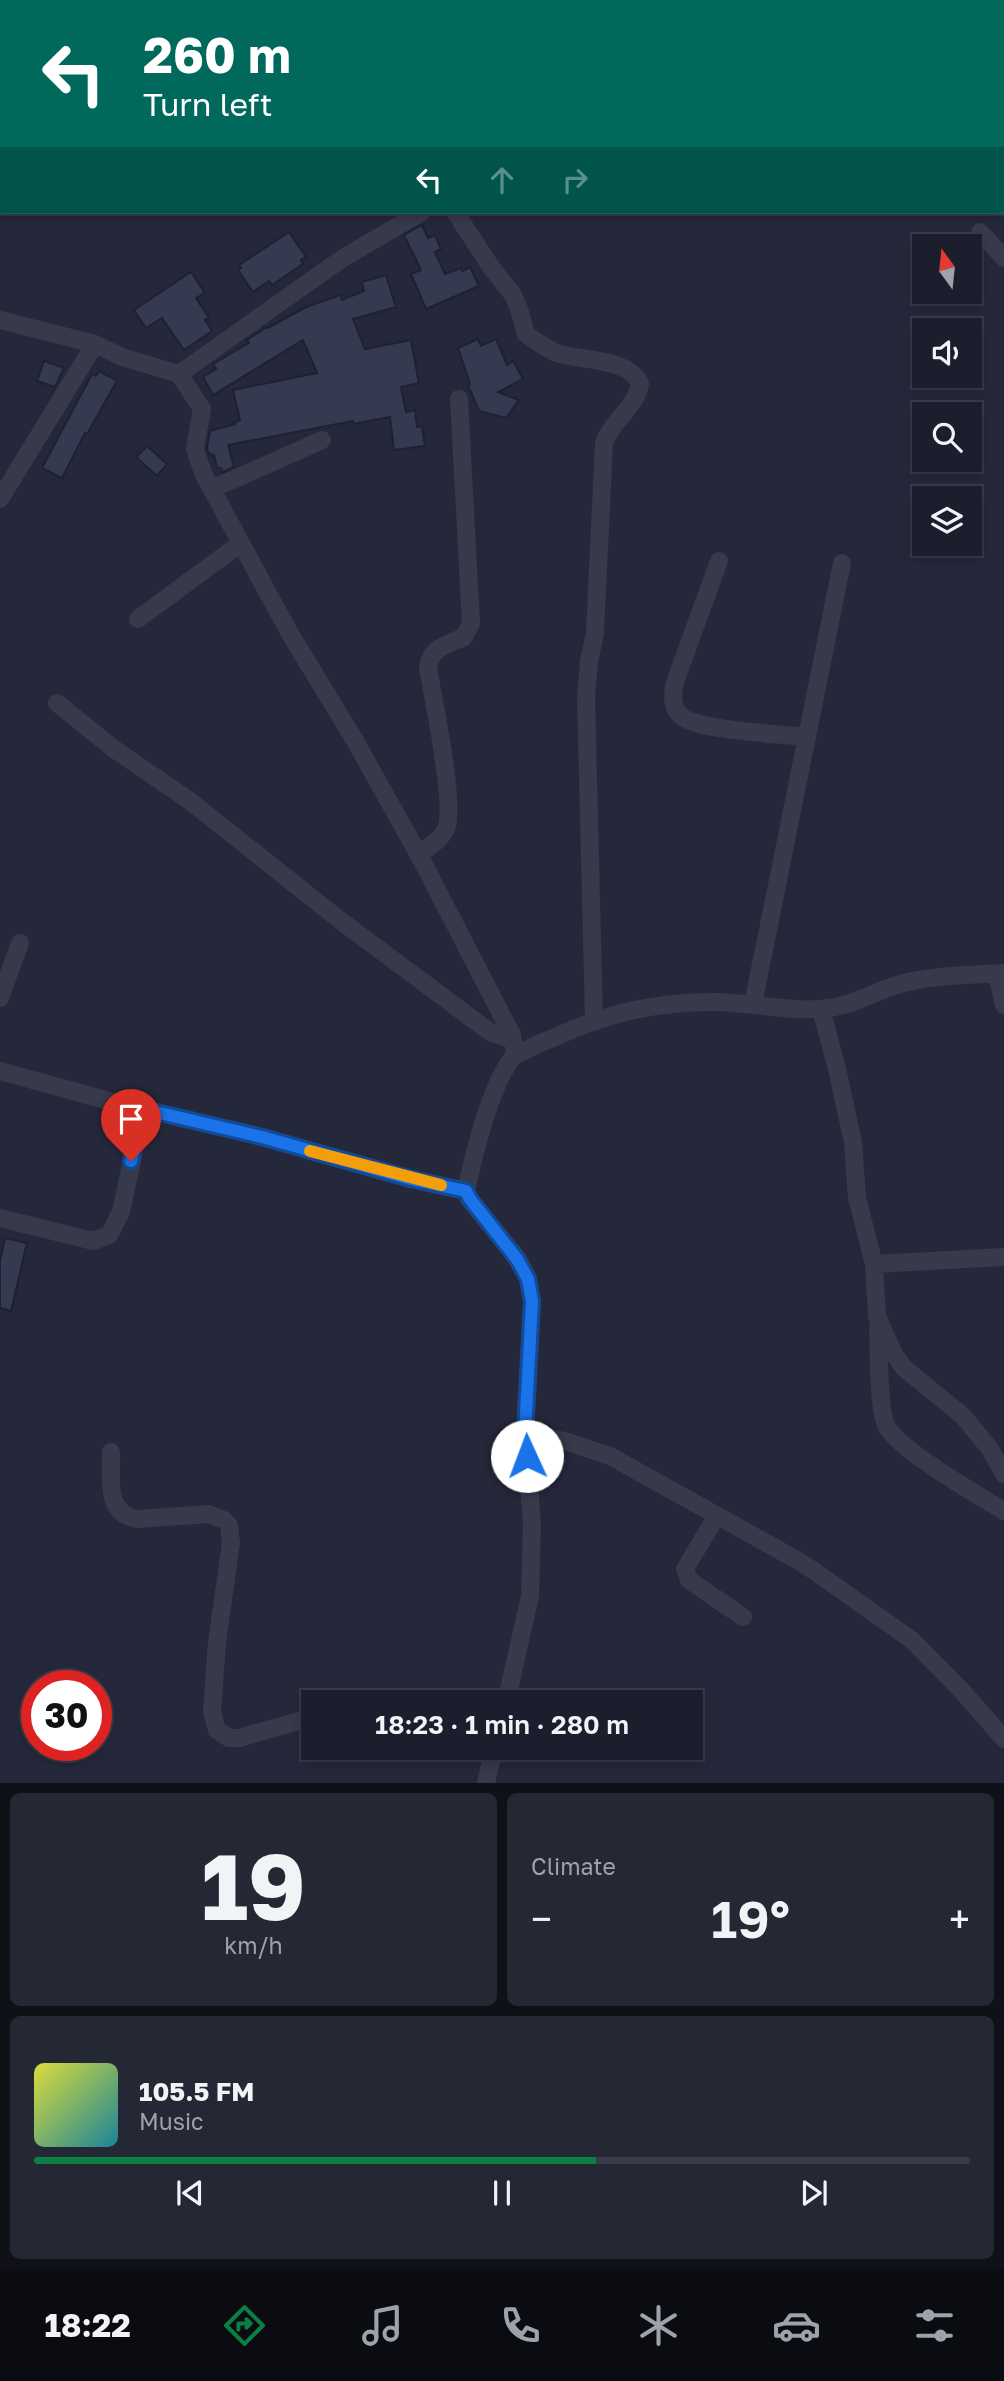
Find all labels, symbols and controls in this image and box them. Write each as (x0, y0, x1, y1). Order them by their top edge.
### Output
text: 260 m (143, 25, 291, 84)
icon: left (28, 28, 119, 119)
text: Turn left (143, 85, 272, 123)
icon: left (410, 161, 448, 199)
icon: ahead (483, 161, 521, 199)
icon: right (556, 161, 594, 199)
north arrow (912, 234, 982, 304)
map controls (912, 234, 982, 556)
button: sound (912, 318, 982, 388)
button: search (912, 402, 982, 472)
button: layers (912, 486, 982, 556)
pin (101, 1089, 161, 1161)
icon: arrive (112, 1100, 150, 1138)
position arrow (490, 1419, 564, 1493)
speed limit sign: 30 (21, 1670, 112, 1761)
text: 18:23 · 1 min · 280 m (375, 1709, 629, 1740)
text: 19 (201, 1831, 306, 1940)
text: Climate (531, 1852, 616, 1880)
text: 19° (711, 1887, 790, 1949)
text: − (531, 1896, 552, 1941)
text: + (949, 1896, 970, 1941)
text: km/h (224, 1931, 283, 1959)
text: 105.5 FM (139, 2076, 254, 2107)
text: Music (139, 2107, 204, 2135)
icon: previous (171, 2174, 209, 2212)
icon: pause (483, 2174, 521, 2212)
icon: next (795, 2174, 833, 2212)
icon: directions (220, 2301, 269, 2350)
icon: music (358, 2301, 407, 2350)
icon: phone (496, 2301, 545, 2350)
icon: climate (634, 2301, 683, 2350)
icon: car (772, 2301, 821, 2350)
icon: filters (910, 2301, 959, 2350)
text: 18:22 (45, 2306, 131, 2344)

